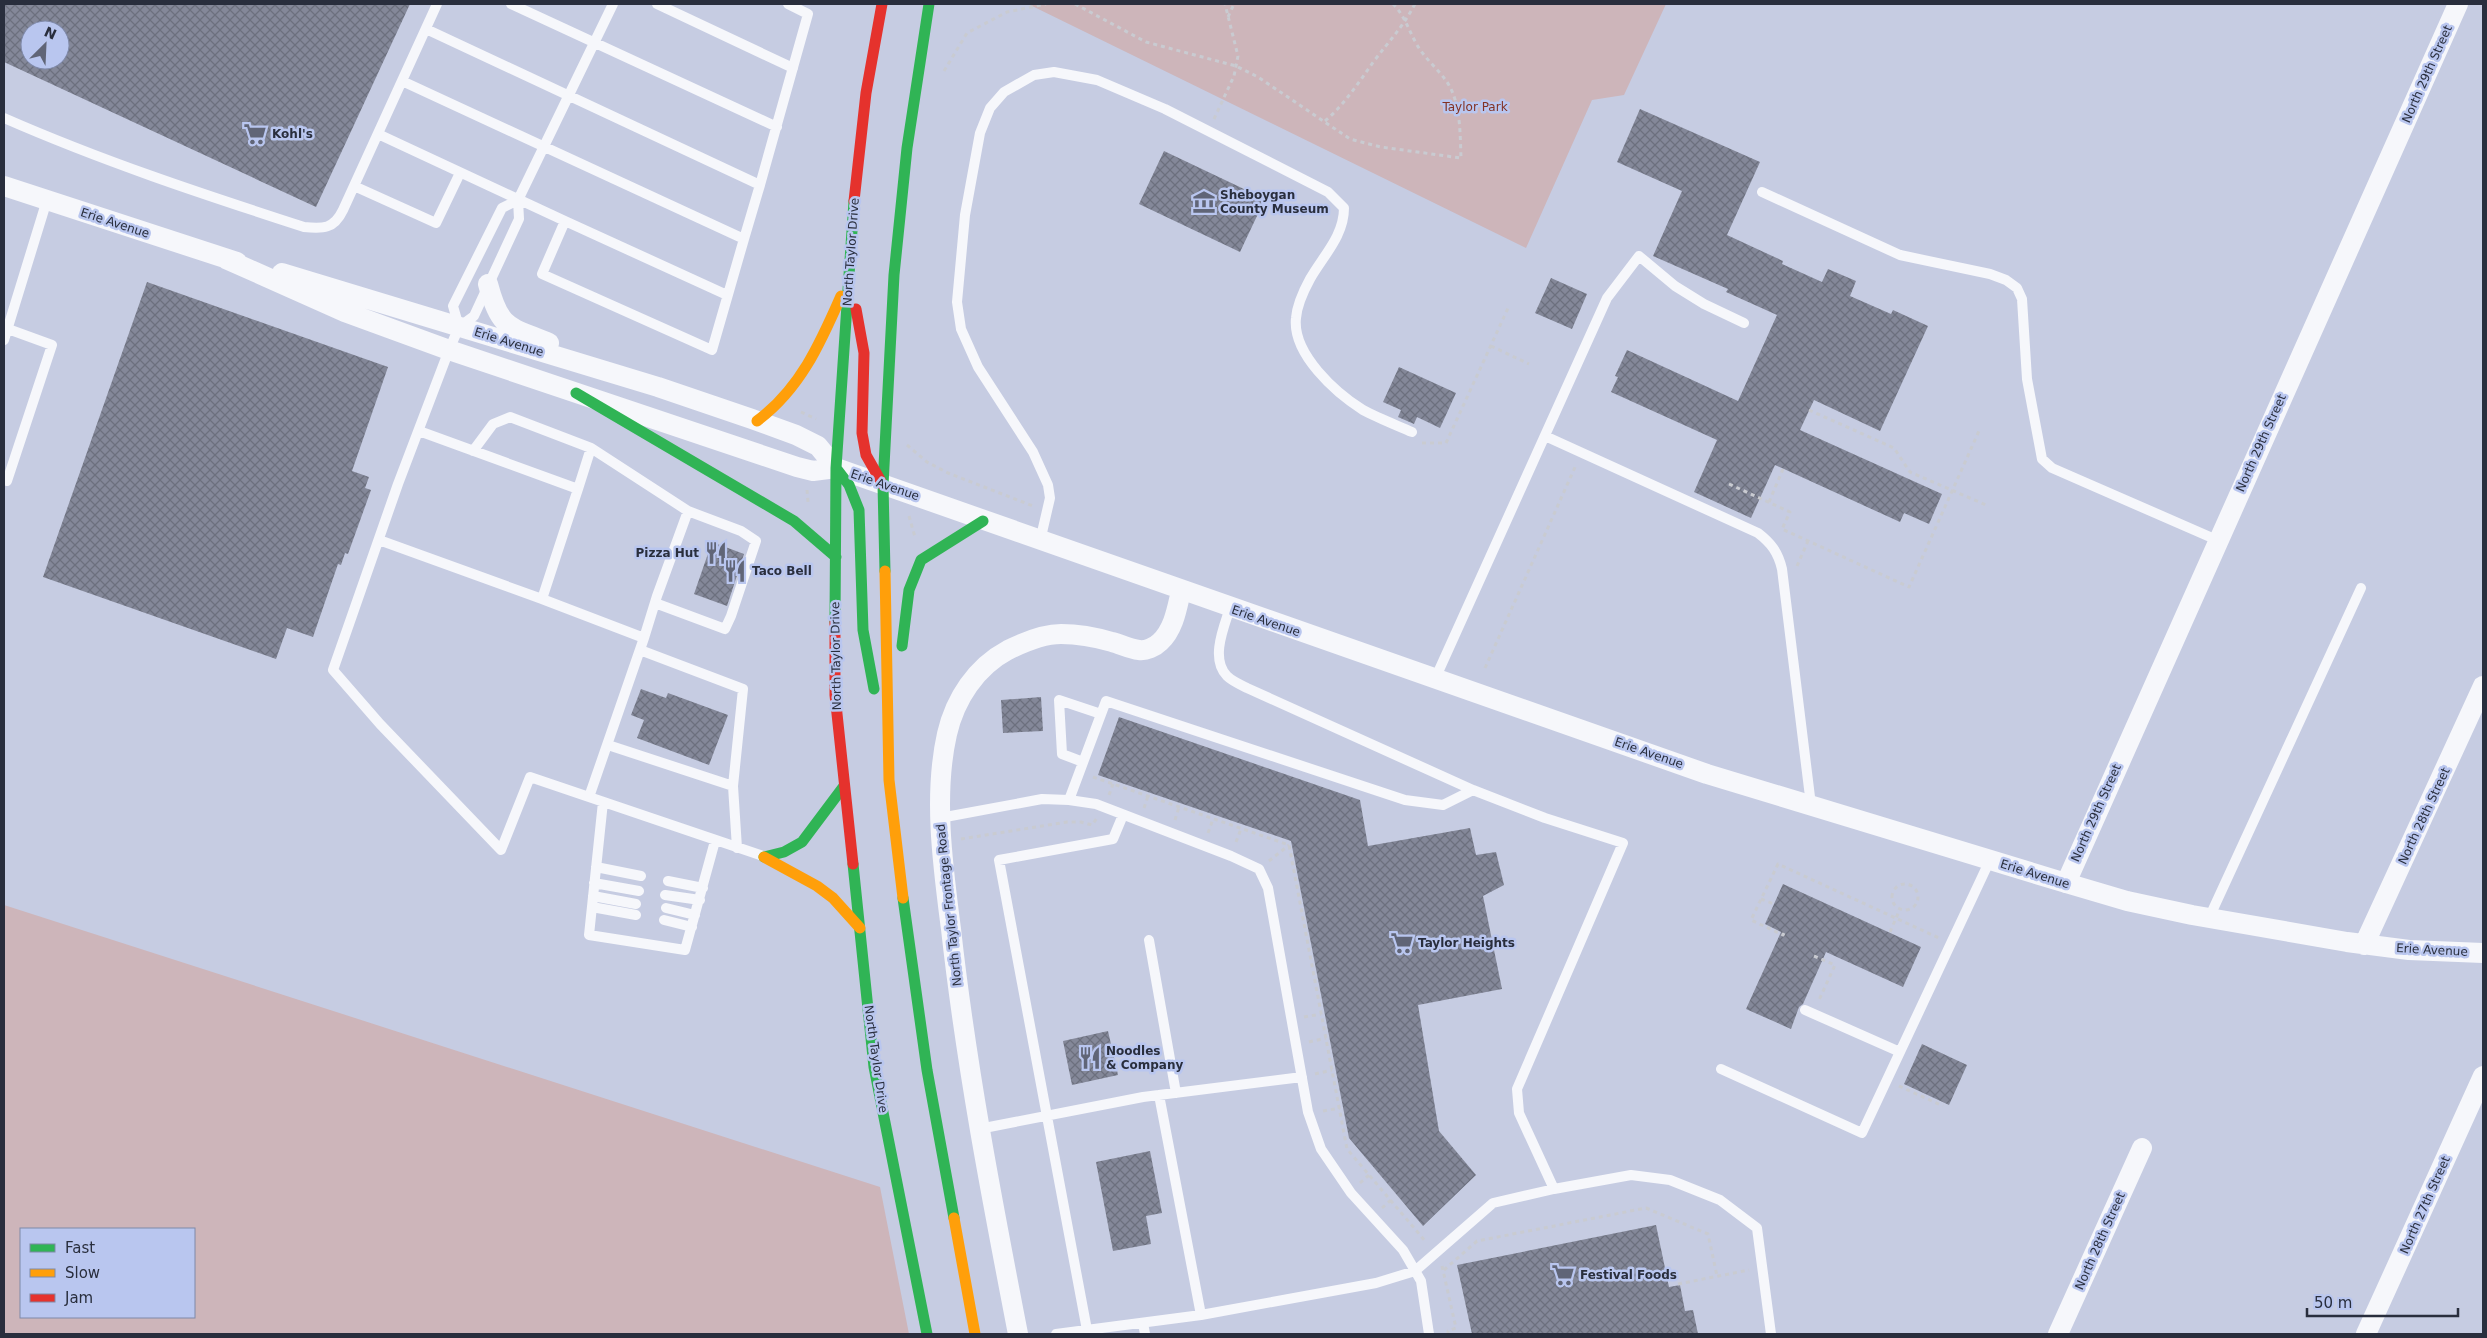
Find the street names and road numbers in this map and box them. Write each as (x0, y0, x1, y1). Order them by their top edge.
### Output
street label: North 29th Street (2399, 23, 2455, 125)
street label: North Taylor Drive (840, 197, 862, 307)
street label: Erie Avenue (79, 205, 151, 241)
street label: Erie Avenue (473, 325, 545, 359)
street label: North 29th Street (2233, 392, 2289, 494)
street label: Erie Avenue (849, 467, 921, 503)
street label: North Taylor Drive (828, 602, 844, 710)
street label: Erie Avenue (1230, 603, 1302, 639)
street label: Erie Avenue (1613, 735, 1685, 771)
street label: North 29th Street (2068, 762, 2124, 864)
street label: North 28th Street (2395, 765, 2453, 867)
street label: North Taylor Frontage Road (934, 823, 964, 987)
street label: Erie Avenue (1999, 857, 2071, 891)
street label: Erie Avenue (2396, 941, 2468, 959)
street label: North Taylor Drive (862, 1004, 890, 1114)
street label: North 27th Street (2397, 1154, 2453, 1256)
street label: North 28th Street (2072, 1190, 2128, 1292)

